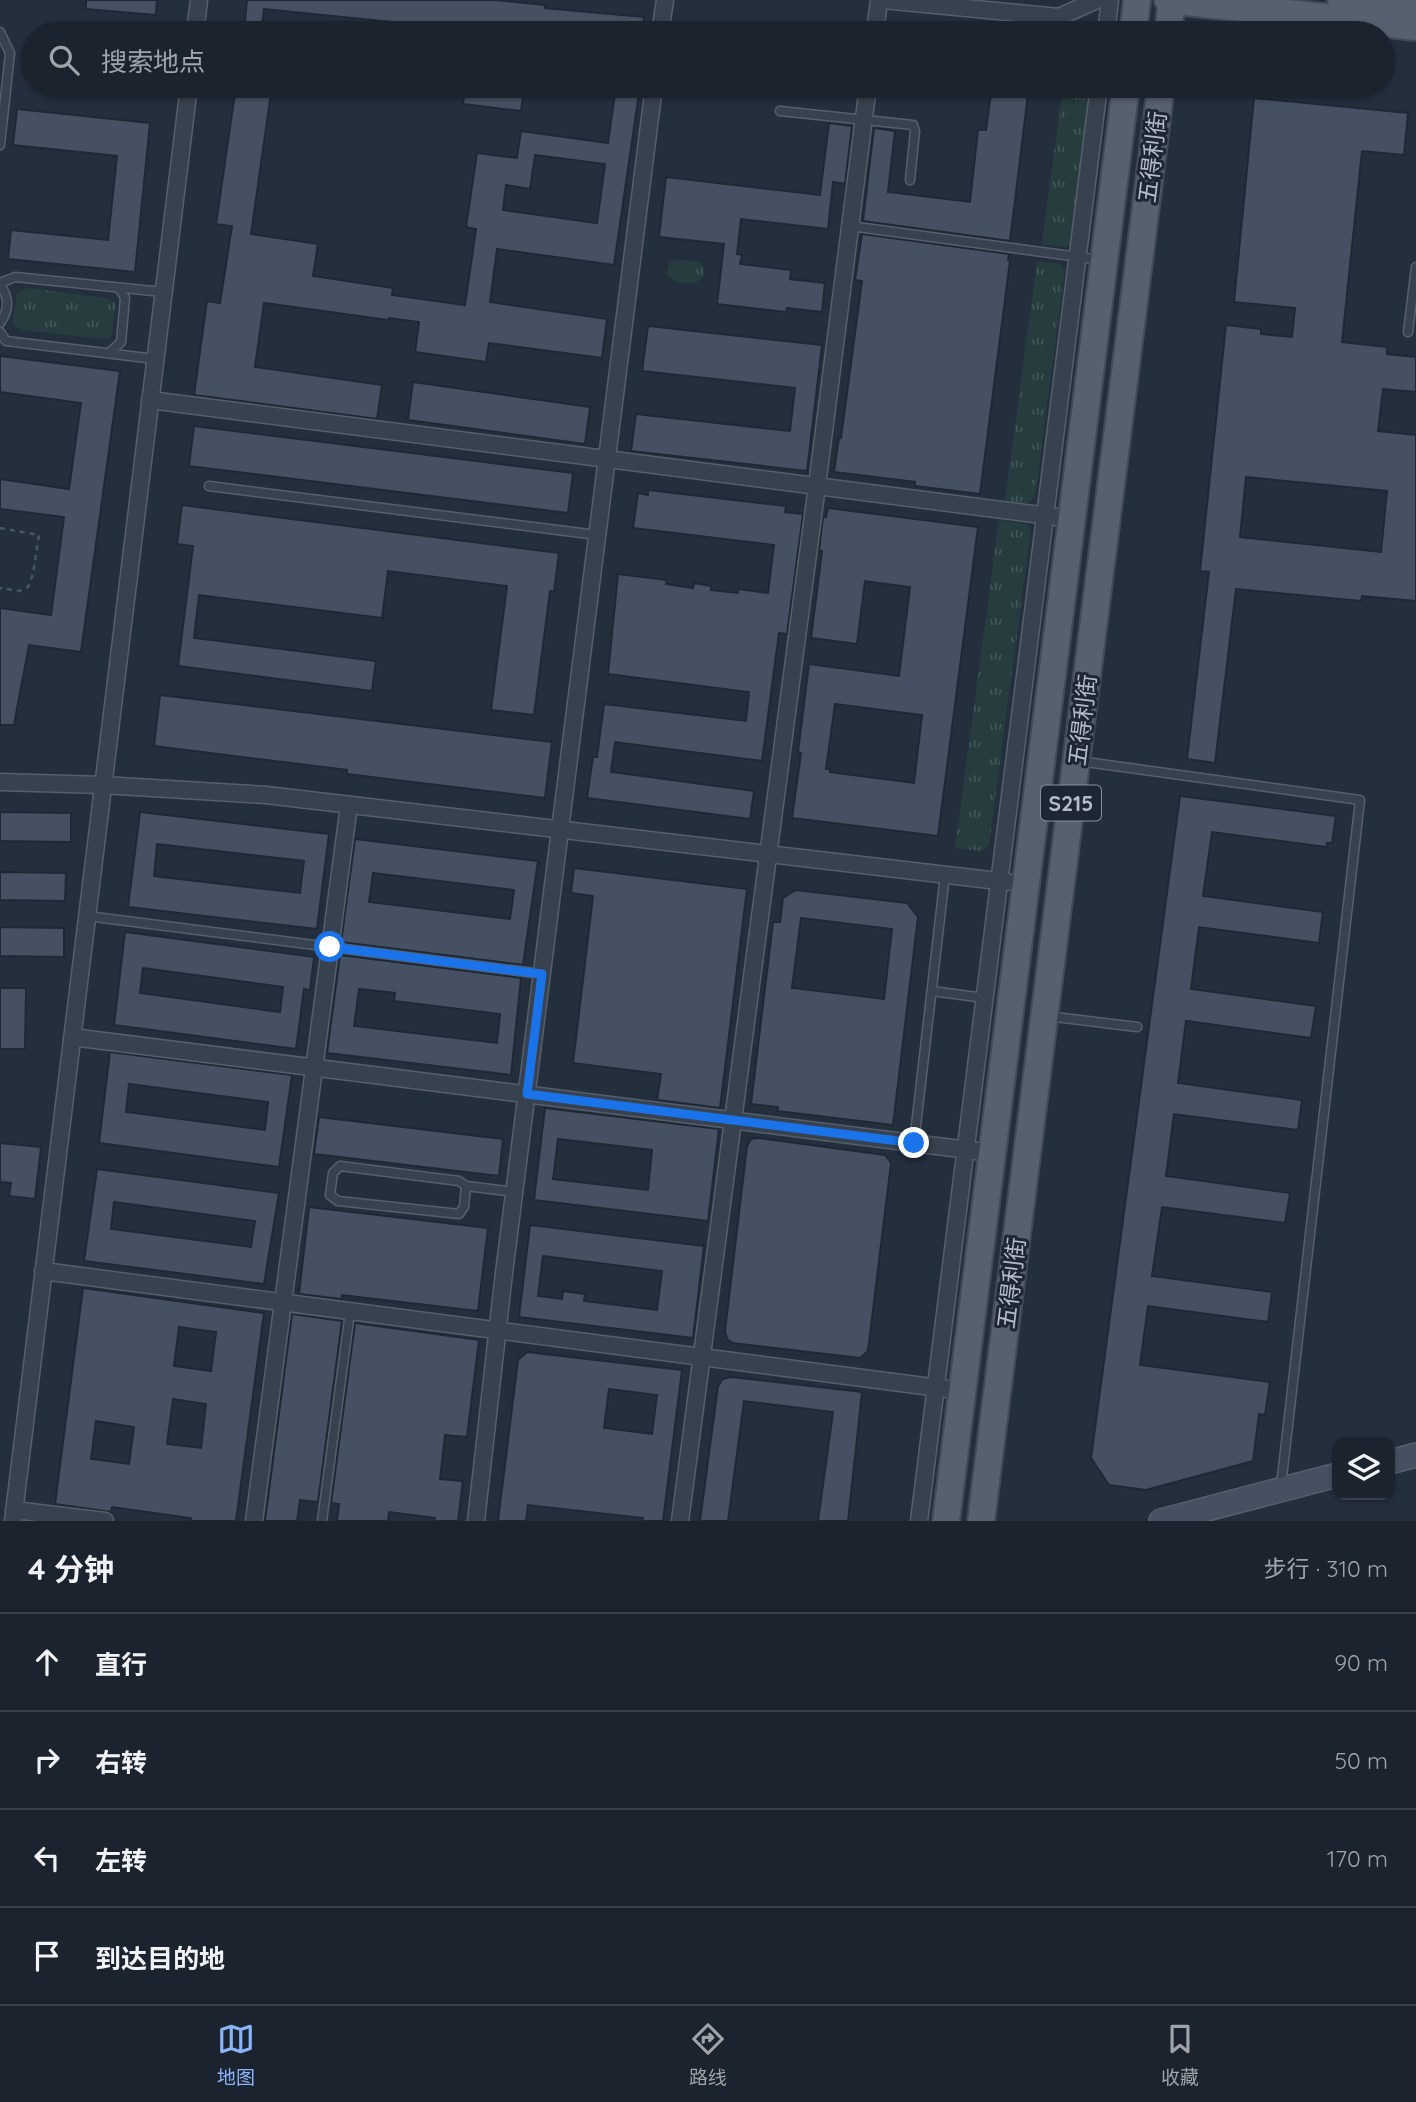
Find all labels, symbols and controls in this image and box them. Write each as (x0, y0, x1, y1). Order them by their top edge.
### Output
search box (21, 21, 1395, 98)
icon: search (45, 41, 83, 79)
text: 搜索地点 (101, 45, 205, 78)
street label: 五得利街 (1132, 110, 1172, 204)
street label: 五得利街 (1062, 673, 1102, 767)
road number: S215 (1041, 786, 1101, 820)
route start (314, 931, 345, 962)
route end (898, 1127, 929, 1158)
street label: 五得利街 (991, 1236, 1031, 1330)
map controls (1332, 1437, 1395, 1500)
button: layers (1332, 1437, 1395, 1500)
text: 4 分钟 (28, 1550, 114, 1588)
text: 步行 · 310 m (1263, 1554, 1388, 1583)
icon: ahead (28, 1643, 66, 1681)
text: 直行 (95, 1648, 147, 1681)
text: 90 m (1334, 1648, 1388, 1677)
icon: right (28, 1741, 66, 1779)
text: 右转 (95, 1746, 147, 1779)
text: 50 m (1335, 1746, 1388, 1775)
icon: left (28, 1839, 66, 1877)
text: 左转 (95, 1844, 147, 1877)
text: 170 m (1327, 1844, 1388, 1873)
icon: arrive (28, 1937, 66, 1975)
text: 到达目的地 (95, 1942, 225, 1975)
tab: 地图 (217, 2020, 255, 2089)
tab: 路线 (689, 2020, 727, 2089)
tab: 收藏 (1161, 2020, 1199, 2089)

